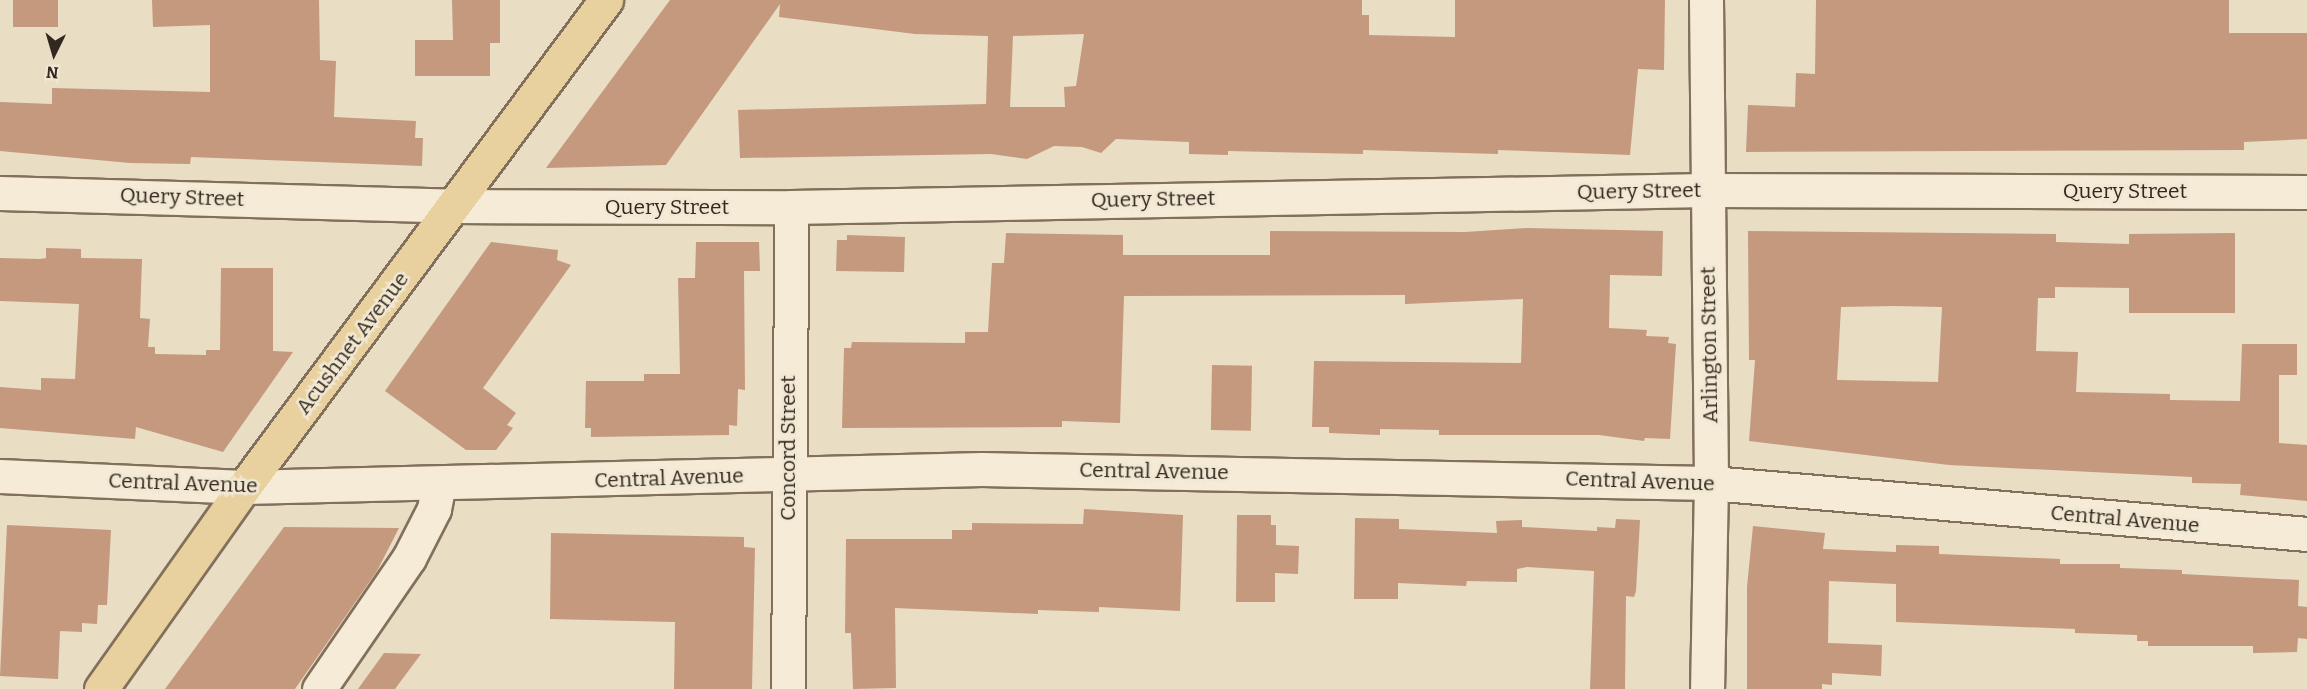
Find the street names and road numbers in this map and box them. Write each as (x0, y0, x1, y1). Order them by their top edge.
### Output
street label: Query Street (1577, 177, 1701, 205)
street label: Query Street (2063, 178, 2187, 204)
street label: Query Street (119, 182, 245, 212)
street label: Query Street (1091, 185, 1215, 213)
street label: Query Street (605, 194, 729, 220)
street label: Arlington Street (1695, 266, 1723, 424)
street label: Acushnet Avenue (290, 267, 414, 419)
street label: Concord Street (775, 375, 801, 521)
street label: Central Avenue (1079, 457, 1229, 485)
street label: Central Avenue (594, 463, 744, 493)
street label: Central Avenue (1565, 466, 1715, 496)
street label: Central Avenue (108, 468, 258, 498)
street label: Central Avenue (2049, 500, 2201, 538)

